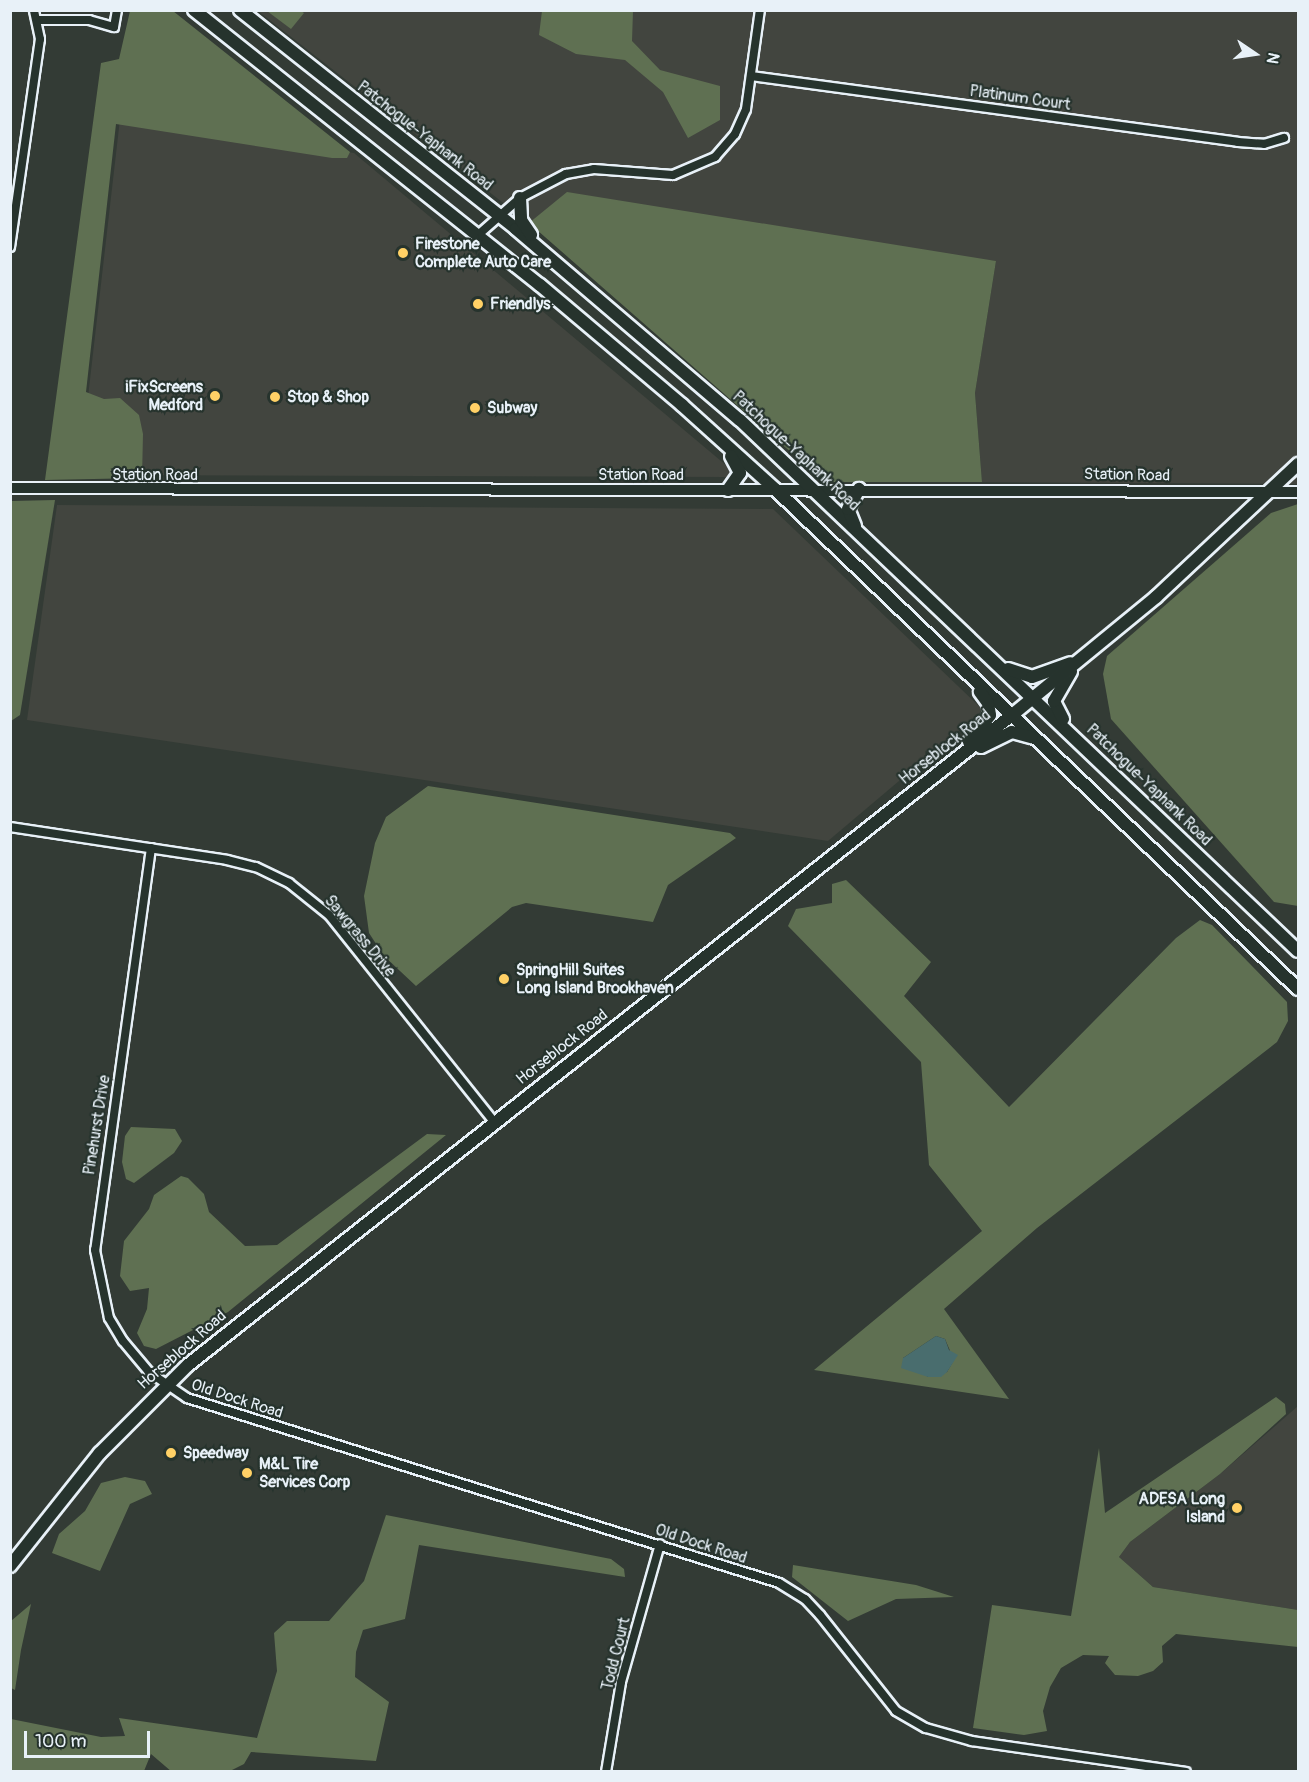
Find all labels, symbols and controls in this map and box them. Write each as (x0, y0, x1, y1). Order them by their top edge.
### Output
north arrow (1225, 24, 1285, 84)
text: N (1262, 51, 1284, 66)
street label: Patchogue-Yaphank Road (353, 77, 497, 195)
street label: Platinum Court (968, 81, 1072, 115)
place label: Firestone Complete Auto Care (415, 234, 551, 272)
marker: Firestone Complete Auto Care (396, 246, 410, 260)
place label: Friendlys (490, 294, 550, 314)
marker: Friendlys (471, 297, 485, 311)
place label: iFixScreens Medford (125, 377, 203, 415)
place label: Stop & Shop (287, 387, 369, 407)
street label: Patchogue-Yaphank Road (728, 387, 864, 515)
marker: iFixScreens Medford (208, 389, 222, 403)
marker: Stop & Shop (268, 390, 282, 404)
place label: Subway (487, 398, 537, 418)
marker: Subway (468, 401, 482, 415)
street label: Station Road (112, 465, 198, 485)
street label: Station Road (598, 465, 684, 485)
street label: Station Road (1084, 465, 1170, 485)
street label: Horseblock Road (895, 705, 995, 789)
street label: Patchogue-Yaphank Road (1082, 720, 1216, 850)
street label: Sawgrass Drive (320, 891, 400, 981)
place label: SpringHill Suites Long Island Brookhaven (516, 960, 674, 998)
marker: SpringHill Suites Long Island Brookhaven (497, 972, 511, 986)
street label: Horseblock Road (512, 1005, 612, 1089)
street label: Pinehurst Drive (80, 1074, 114, 1176)
street label: Horseblock Road (134, 1306, 230, 1394)
street label: Old Dock Road (189, 1375, 285, 1423)
place label: Speedway (183, 1443, 249, 1463)
marker: Speedway (164, 1446, 178, 1460)
place label: M&L Tire Services Corp (259, 1454, 350, 1492)
marker: M&L Tire Services Corp (240, 1466, 254, 1480)
place label: ADESA Long Island (1139, 1489, 1225, 1527)
marker: ADESA Long Island (1230, 1501, 1244, 1515)
street label: Old Dock Road (653, 1520, 749, 1568)
street label: Todd Court (598, 1615, 634, 1693)
scale bar (27, 1719, 153, 1757)
text: 100 m (35, 1730, 87, 1753)

